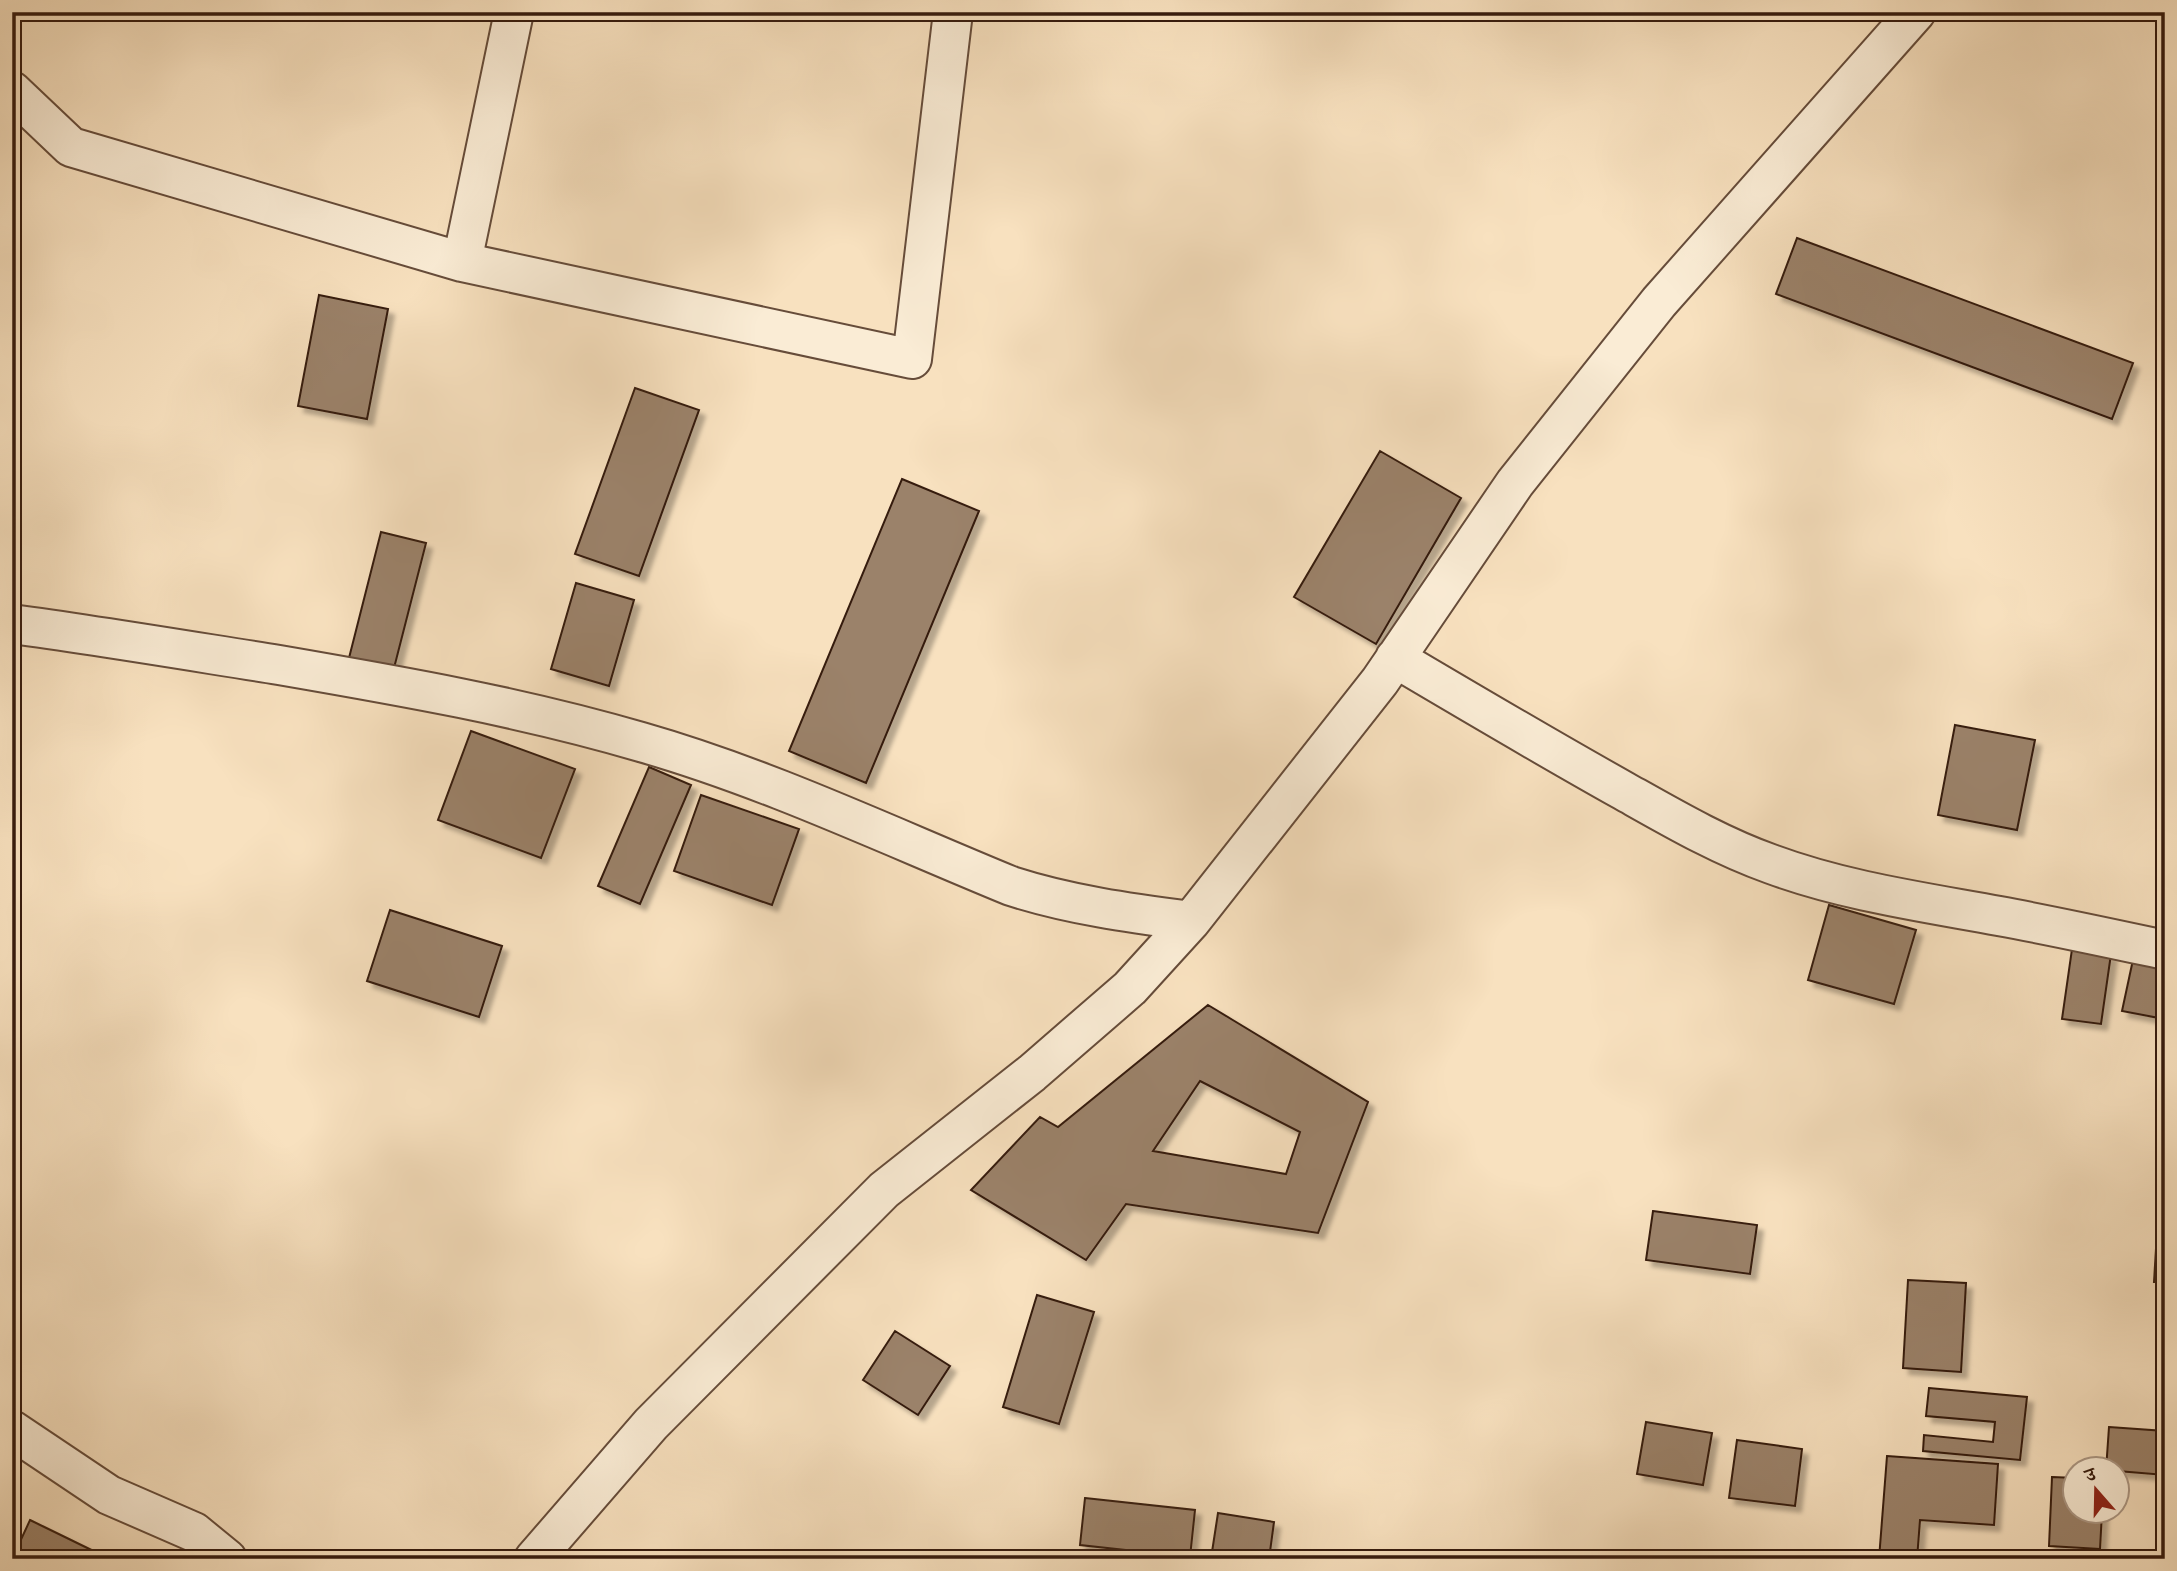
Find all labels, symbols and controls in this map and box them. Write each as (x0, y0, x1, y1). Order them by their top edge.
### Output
north arrow (2062, 1456, 2132, 1526)
text: उ (2080, 1461, 2100, 1489)

